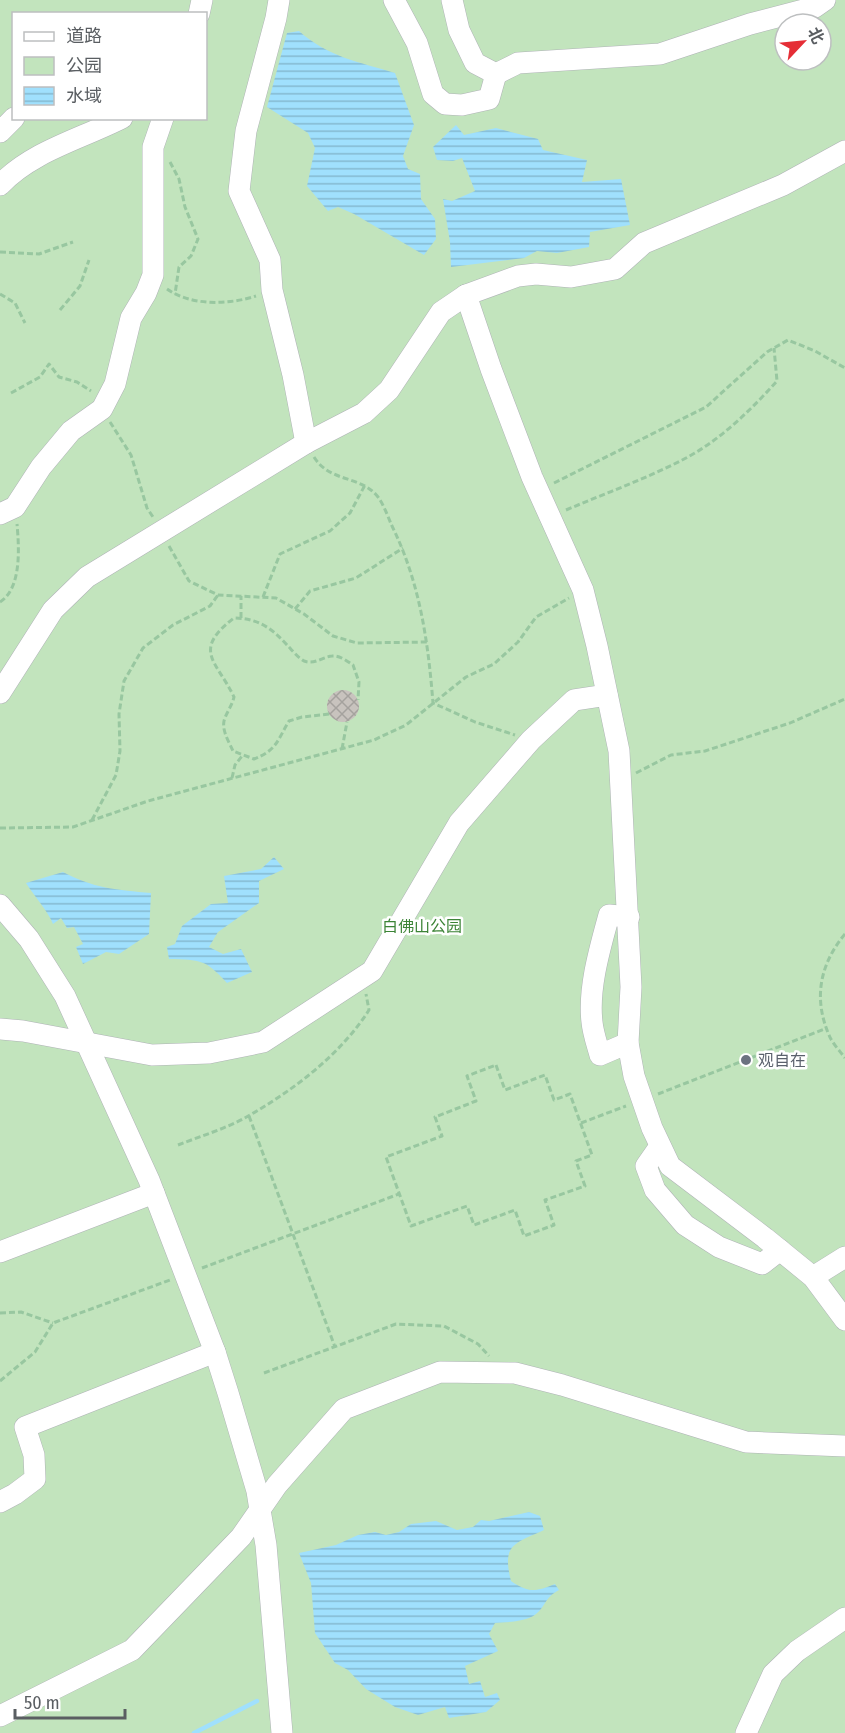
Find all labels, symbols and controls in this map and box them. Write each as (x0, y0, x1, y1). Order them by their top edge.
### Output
legend (12, 12, 207, 120)
north arrow (773, 12, 833, 72)
text: 北 (804, 24, 828, 47)
text: 道路 (66, 25, 102, 47)
text: 公园 (66, 55, 102, 77)
text: 水域 (66, 85, 102, 107)
park label: 白佛山公园 (382, 917, 462, 936)
place label: 观自在 (758, 1051, 806, 1070)
marker: 观自在 (739, 1053, 753, 1067)
scale bar (15, 1682, 124, 1720)
text: 50 m (24, 1692, 60, 1714)

